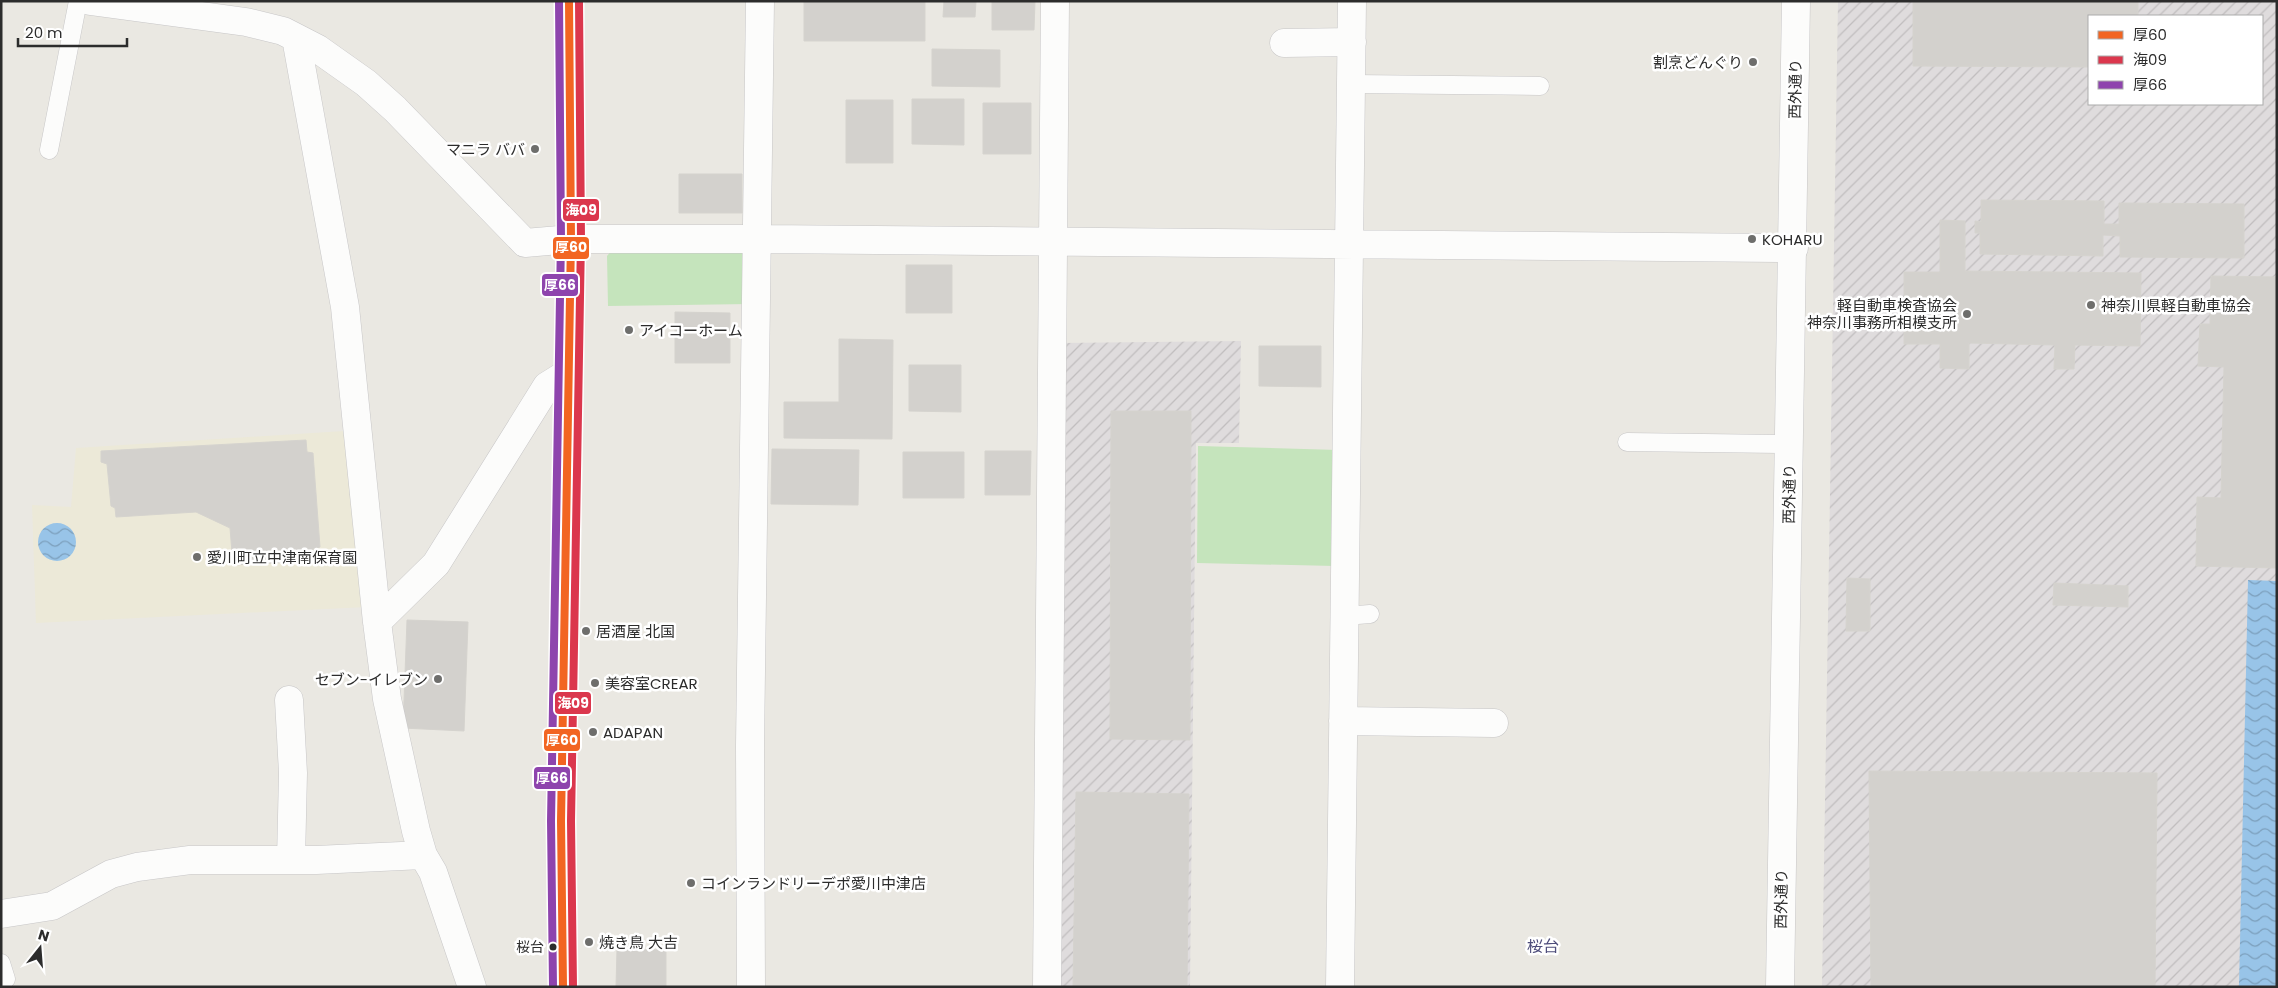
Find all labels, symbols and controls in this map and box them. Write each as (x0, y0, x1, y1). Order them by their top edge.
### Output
scale bar (18, 15, 126, 47)
legend (2088, 15, 2263, 105)
text: 20 m (25, 22, 63, 43)
text: 厚60 (2133, 24, 2167, 45)
text: 海09 (2133, 49, 2167, 70)
place label: 割烹どんぐり (1653, 52, 1743, 73)
marker: 割烹どんぐり (1747, 56, 1759, 68)
street label: 西外通り (1784, 59, 1806, 119)
text: 厚66 (2133, 74, 2167, 95)
place label: マニラ ババ (446, 139, 525, 160)
marker: マニラ ババ (529, 143, 541, 155)
line badge: 海09 (562, 198, 600, 222)
text: 海09 (565, 200, 597, 220)
place label: KOHARU (1762, 229, 1823, 250)
marker: KOHARU (1746, 233, 1758, 245)
line badge: 厚60 (552, 236, 590, 260)
text: 厚60 (555, 237, 587, 257)
line badge: 厚66 (541, 273, 579, 297)
text: 厚66 (544, 275, 576, 295)
place label: 軽自動車検査協会 神奈川事務所相模支所 (1807, 295, 1957, 333)
place label: 神奈川県軽自動車協会 (2101, 295, 2251, 316)
marker: 神奈川県軽自動車協会 (2085, 299, 2097, 311)
marker: 軽自動車検査協会 神奈川事務所相模支所 (1961, 308, 1973, 320)
place label: アイコーホーム (639, 320, 743, 341)
marker: アイコーホーム (623, 324, 635, 336)
street label: 西外通り (1778, 464, 1800, 524)
place label: 愛川町立中津南保育園 (207, 547, 357, 568)
marker: 愛川町立中津南保育園 (191, 551, 203, 563)
place label: 居酒屋 北国 (596, 621, 675, 642)
marker: 居酒屋 北国 (580, 625, 592, 637)
place label: セブン-イレブン (315, 669, 428, 690)
marker: セブン-イレブン (432, 673, 444, 685)
place label: 美容室CREAR (605, 673, 698, 694)
marker: 美容室CREAR (589, 677, 601, 689)
line badge: 海09 (554, 691, 592, 715)
text: 海09 (557, 693, 589, 713)
place label: ADAPAN (603, 722, 663, 743)
marker: ADAPAN (587, 726, 599, 738)
line badge: 厚60 (543, 728, 581, 752)
text: 厚60 (546, 730, 578, 750)
line badge: 厚66 (533, 766, 571, 790)
text: 厚66 (536, 768, 568, 788)
street label: 西外通り (1770, 869, 1792, 929)
place label: コインランドリーデポ愛川中津店 (701, 873, 926, 894)
marker: コインランドリーデポ愛川中津店 (685, 877, 697, 889)
north arrow (15, 923, 65, 973)
text: N (36, 924, 52, 947)
place label: 焼き鳥 大吉 (599, 932, 678, 953)
district label: 桜台 (1527, 935, 1559, 958)
marker: 焼き鳥 大吉 (583, 936, 595, 948)
place label: 桜台 (516, 937, 544, 957)
marker: 桜台 (548, 942, 558, 952)

